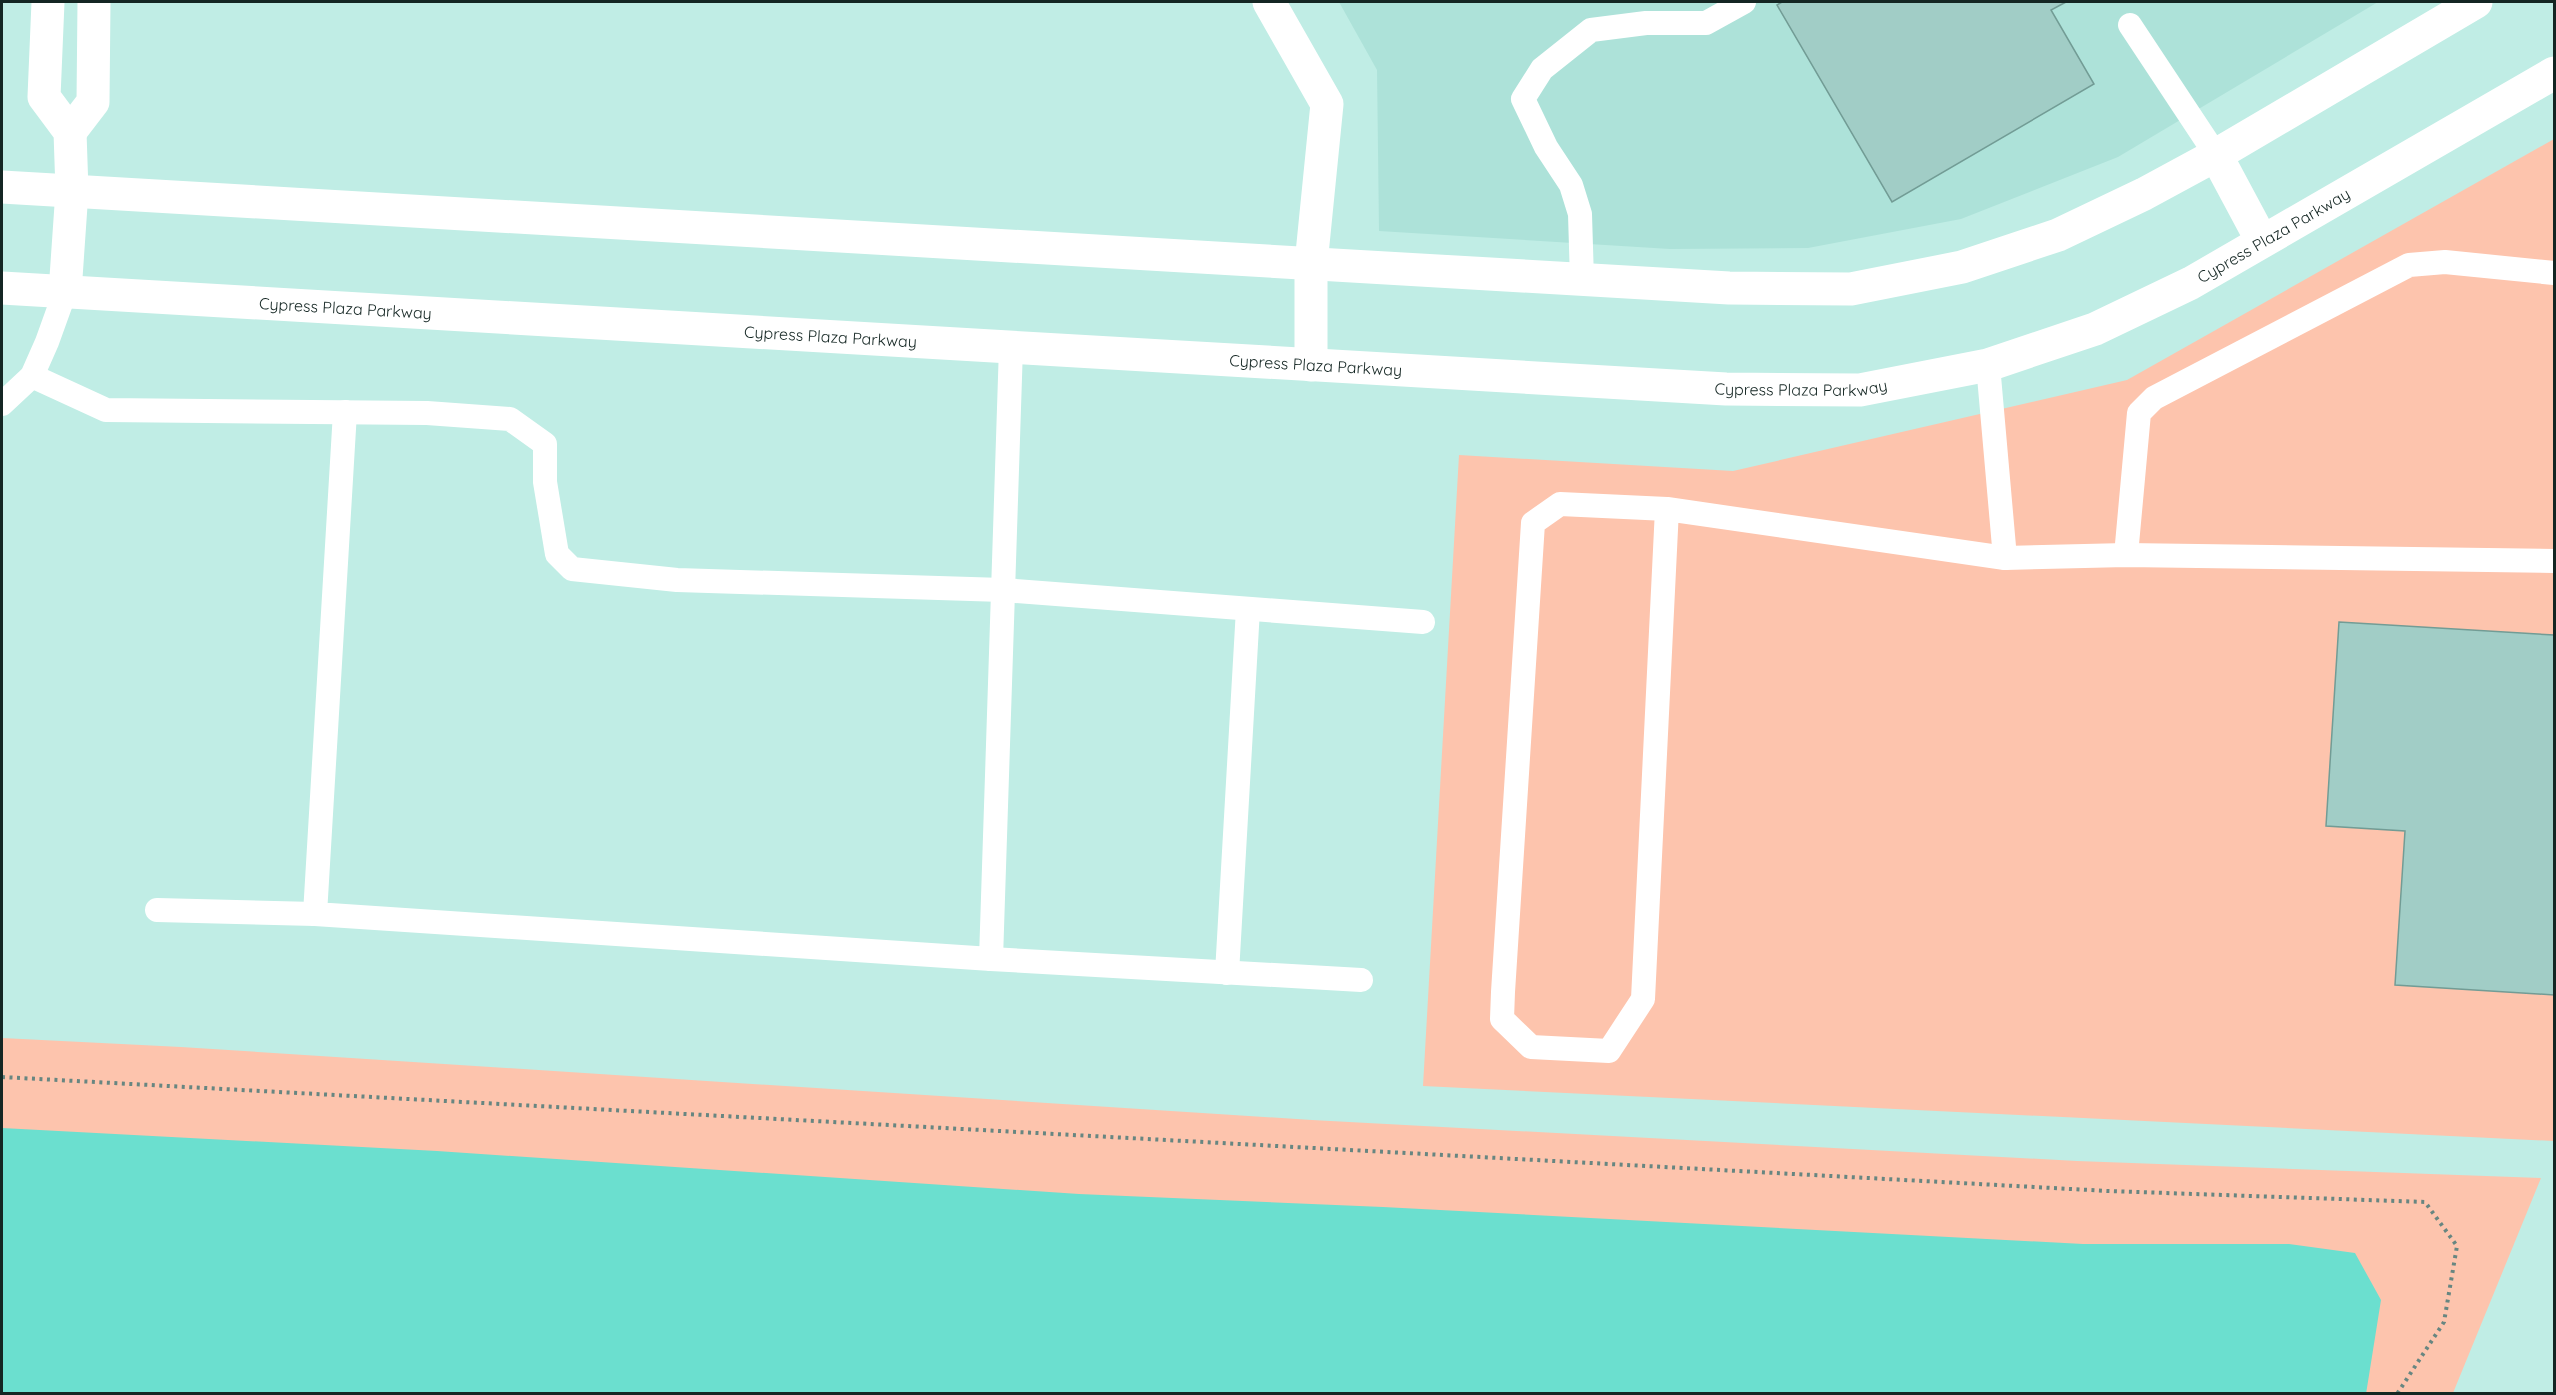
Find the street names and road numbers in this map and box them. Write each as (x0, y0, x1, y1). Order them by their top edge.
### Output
street label: Cypress Plaza Parkway (2194, 183, 2353, 287)
street label: Cypress Plaza Parkway (258, 293, 432, 323)
street label: Cypress Plaza Parkway (744, 321, 918, 352)
street label: Cypress Plaza Parkway (1229, 350, 1403, 380)
street label: Cypress Plaza Parkway (1714, 375, 1889, 400)

